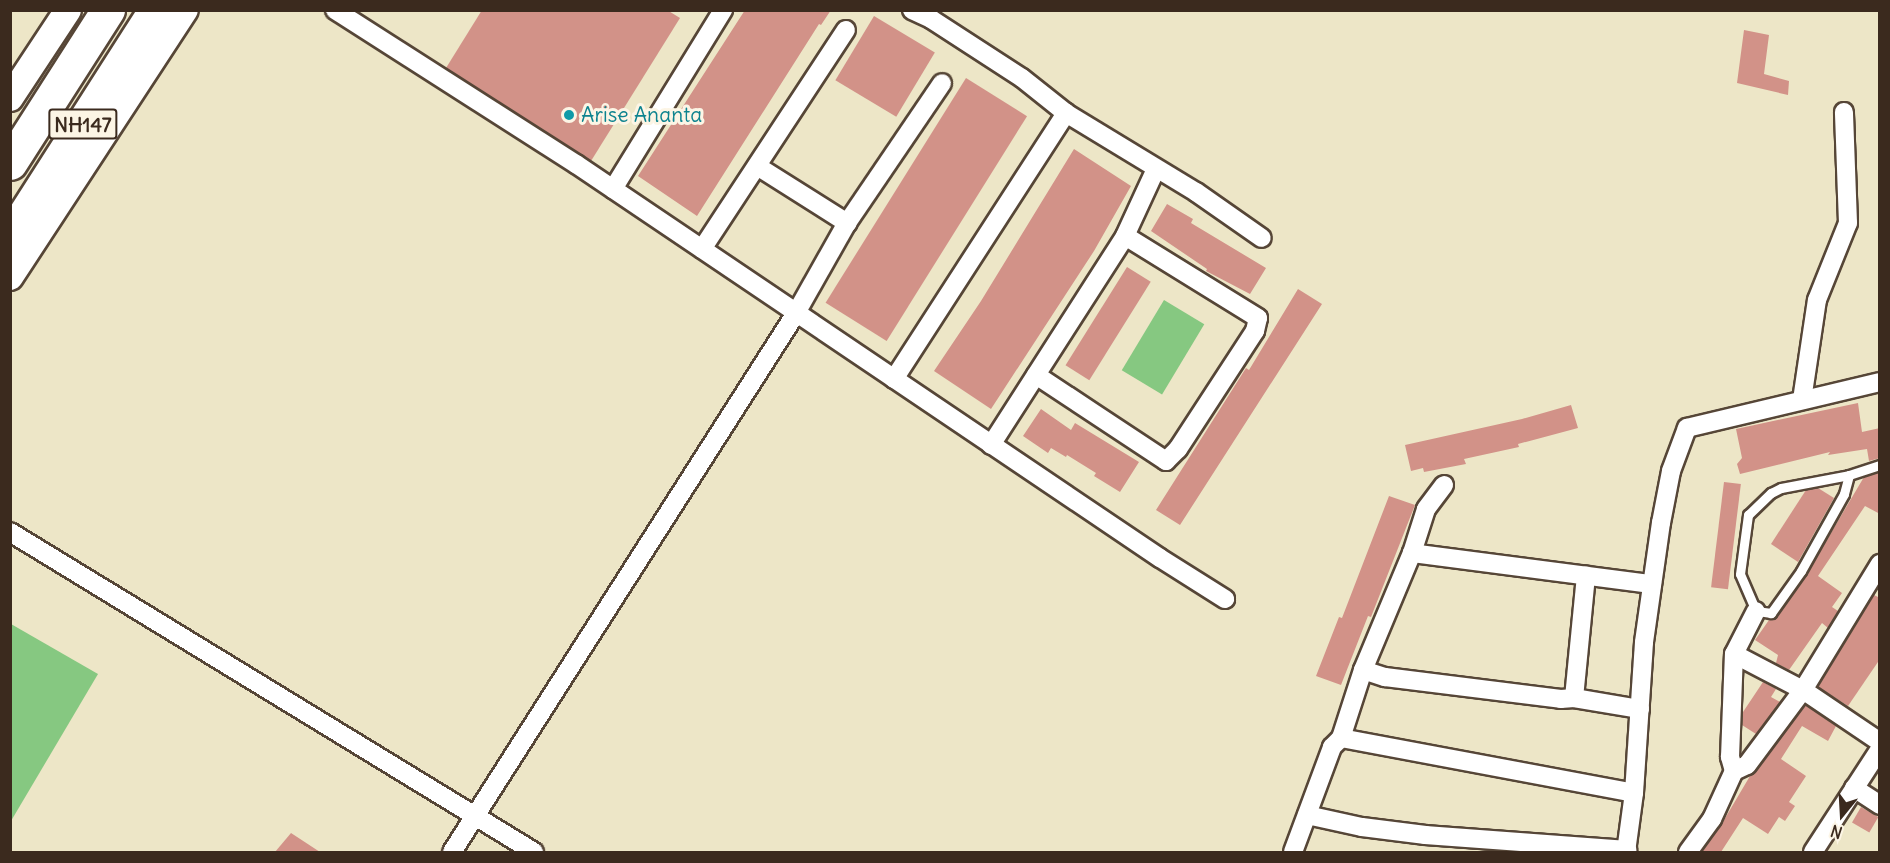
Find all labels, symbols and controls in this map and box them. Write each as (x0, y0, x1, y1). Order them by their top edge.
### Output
place label: Arise Ananta (581, 102, 702, 128)
road number: NH147 (47, 107, 119, 141)
marker: Arise Ananta (562, 108, 576, 122)
north arrow (1812, 785, 1872, 845)
text: N (1828, 821, 1845, 843)

